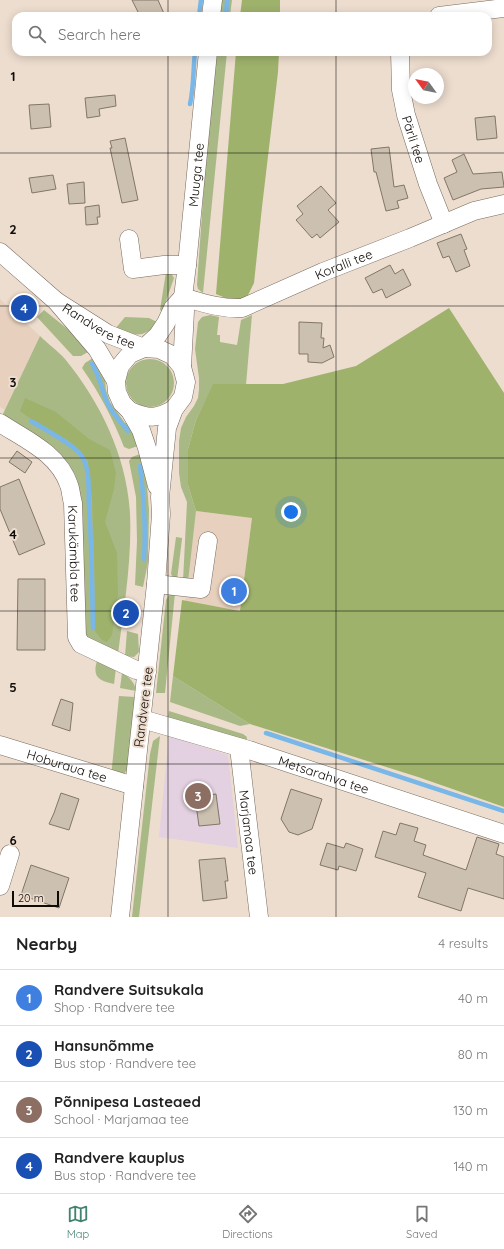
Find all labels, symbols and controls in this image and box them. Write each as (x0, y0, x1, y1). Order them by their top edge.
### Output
search box (12, 12, 492, 56)
icon: search (26, 23, 48, 45)
text: Search here (58, 25, 141, 44)
text: 1 (10, 68, 16, 84)
north arrow (408, 68, 444, 104)
street label: Pärli tee (399, 114, 429, 165)
street label: Muuga tee (185, 142, 207, 208)
text: 2 (9, 221, 17, 237)
street label: Koralli tee (312, 246, 375, 283)
pin: 4 (11, 293, 37, 323)
street label: Randvere tee (60, 299, 138, 352)
text: 3 (10, 374, 17, 390)
your location (281, 502, 301, 522)
street label: Karukämbla tee (65, 505, 84, 603)
text: 4 (9, 526, 17, 542)
pin: 1 (221, 576, 247, 606)
pin: 2 (113, 598, 139, 628)
street label: Randvere tee (130, 666, 156, 748)
text: 5 (9, 679, 17, 695)
street label: Hoburaua tee (25, 746, 109, 785)
street label: Metsarahva tee (276, 752, 371, 797)
pin: 3 (185, 781, 211, 811)
street label: Marjamaa tee (236, 789, 262, 876)
text: 6 (9, 832, 17, 848)
scale bar (12, 889, 59, 908)
text: 20 m (18, 891, 44, 905)
text: Nearby (16, 933, 77, 954)
text: 4 results (438, 935, 488, 951)
text: Randvere Suitsukala (54, 980, 204, 999)
text: 1 (26, 990, 32, 1006)
text: 40 m (458, 990, 488, 1006)
text: Shop · Randvere tee (54, 999, 175, 1015)
text: Hansunõmme (54, 1036, 154, 1055)
text: 2 (25, 1046, 33, 1062)
text: 80 m (458, 1046, 488, 1062)
text: Bus stop · Randvere tee (54, 1055, 196, 1071)
text: Põnnipesa Lasteaed (54, 1092, 201, 1111)
text: 3 (26, 1102, 32, 1118)
text: 130 m (453, 1102, 488, 1118)
text: School · Marjamaa tee (54, 1111, 189, 1127)
text: Randvere kauplus (54, 1148, 185, 1167)
text: 4 (25, 1158, 33, 1174)
text: 140 m (453, 1158, 488, 1174)
text: Bus stop · Randvere tee (54, 1167, 196, 1183)
tab: Map (67, 1203, 89, 1241)
tab: Directions (222, 1203, 273, 1241)
tab: Saved (406, 1203, 437, 1241)

